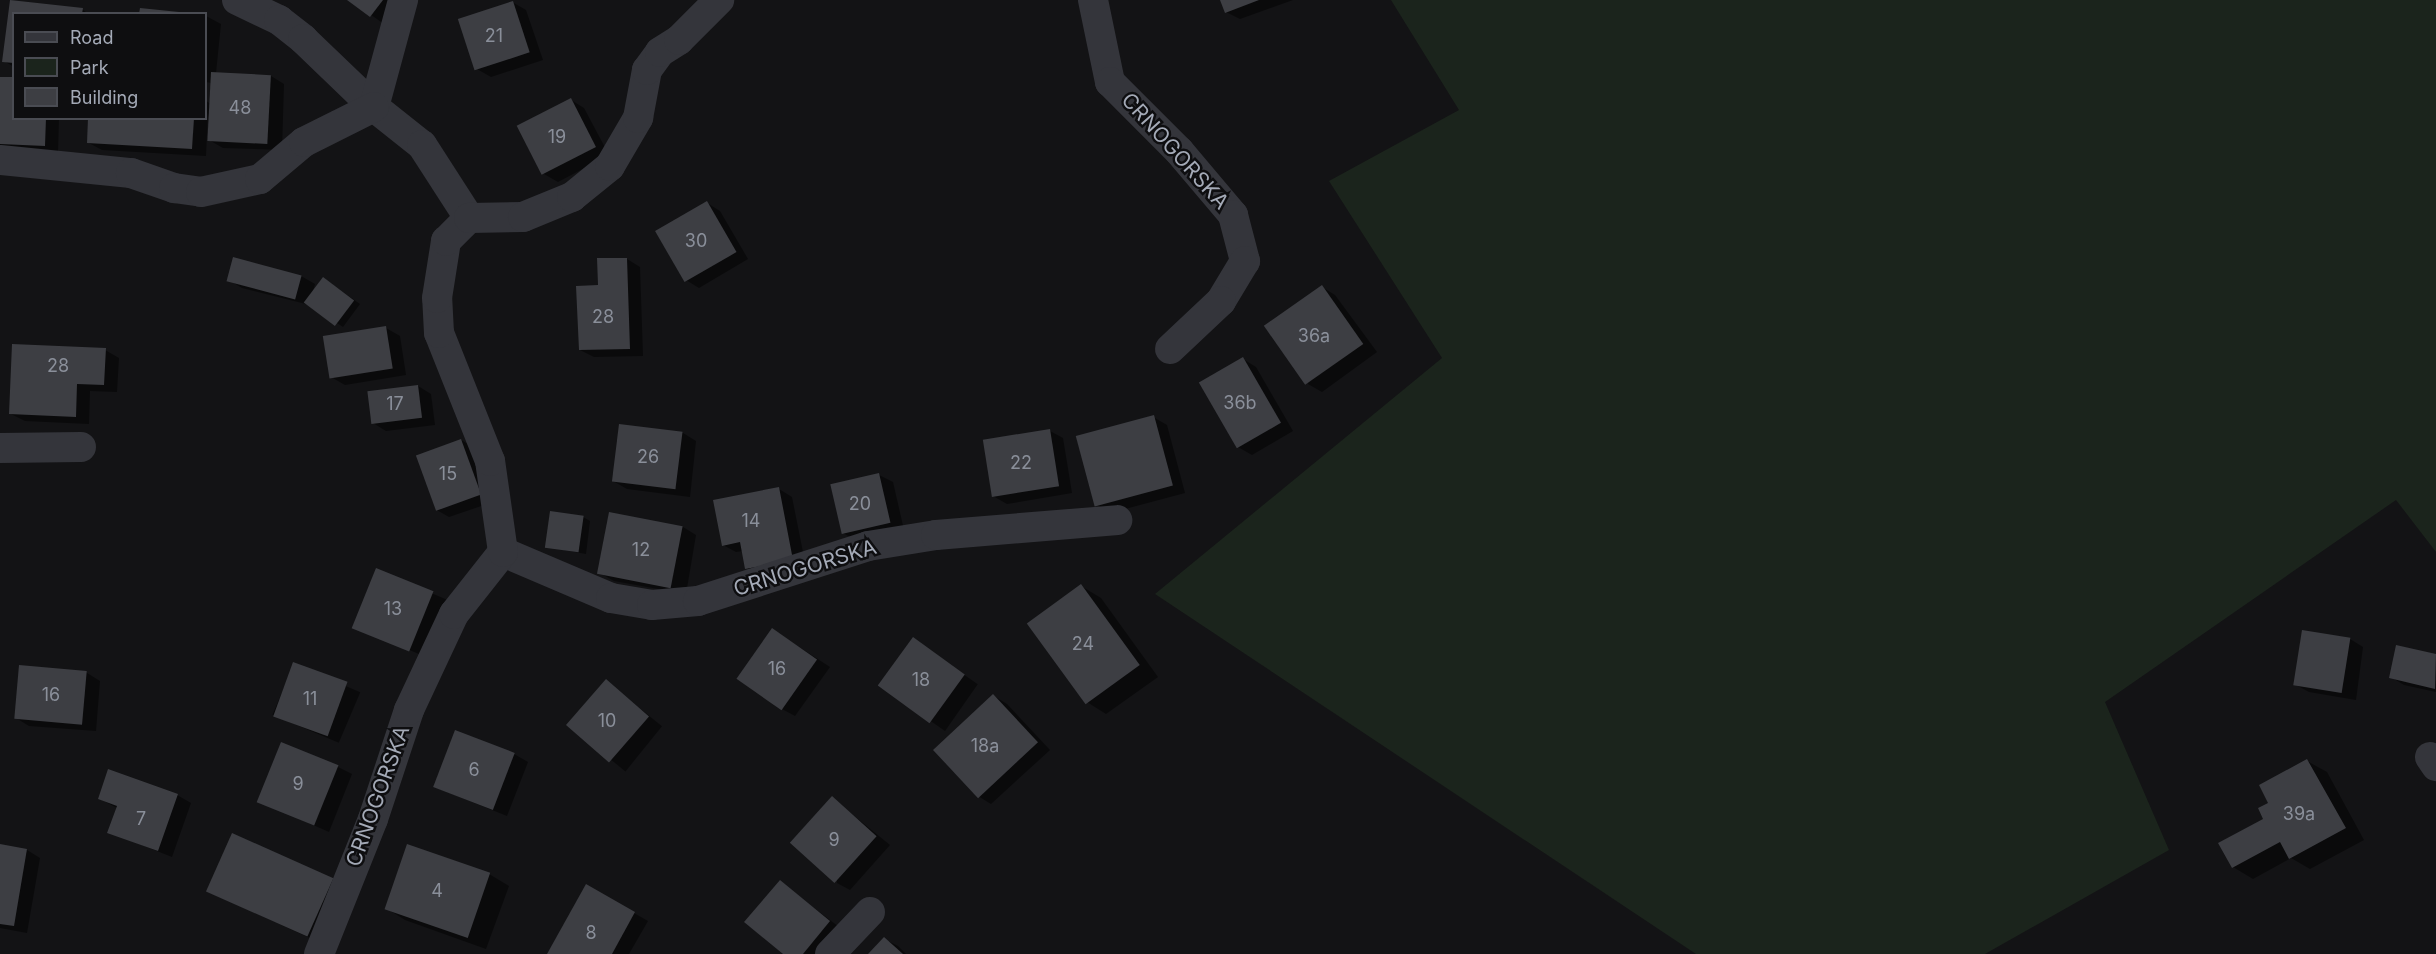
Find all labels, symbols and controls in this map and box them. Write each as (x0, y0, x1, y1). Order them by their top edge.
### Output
legend (12, 12, 207, 120)
house number: 21 (485, 25, 503, 47)
text: Road (70, 27, 113, 48)
text: Park (70, 57, 109, 78)
text: Building (70, 87, 138, 108)
street label: CRNOGORSKA (1116, 88, 1234, 214)
house number: 48 (229, 97, 251, 119)
house number: 19 (548, 126, 566, 148)
house number: 30 (685, 230, 707, 252)
house number: 28 (592, 306, 614, 328)
house number: 36a (1298, 325, 1330, 347)
house number: 28 (47, 355, 69, 377)
house number: 36b (1223, 392, 1257, 414)
house number: 17 (386, 393, 404, 415)
house number: 26 (637, 446, 659, 468)
house number: 22 (1010, 452, 1032, 474)
house number: 15 (439, 463, 457, 485)
house number: 20 (849, 493, 871, 515)
house number: 14 (742, 510, 760, 532)
street label: CRNOGORSKA (731, 534, 879, 602)
house number: 12 (632, 539, 650, 561)
house number: 13 (384, 598, 402, 620)
house number: 24 (1072, 633, 1094, 655)
house number: 16 (768, 658, 786, 680)
house number: 18 (912, 669, 930, 691)
house number: 16 (42, 684, 60, 706)
house number: 11 (303, 688, 317, 710)
house number: 10 (598, 710, 616, 732)
street label: CRNOGORSKA (341, 722, 415, 870)
house number: 18a (971, 735, 999, 757)
house number: 6 (468, 759, 480, 781)
house number: 9 (292, 773, 304, 795)
house number: 39a (2283, 803, 2315, 825)
house number: 7 (136, 808, 146, 830)
house number: 9 (828, 829, 840, 851)
house number: 4 (431, 880, 443, 902)
house number: 8 (585, 922, 597, 944)

